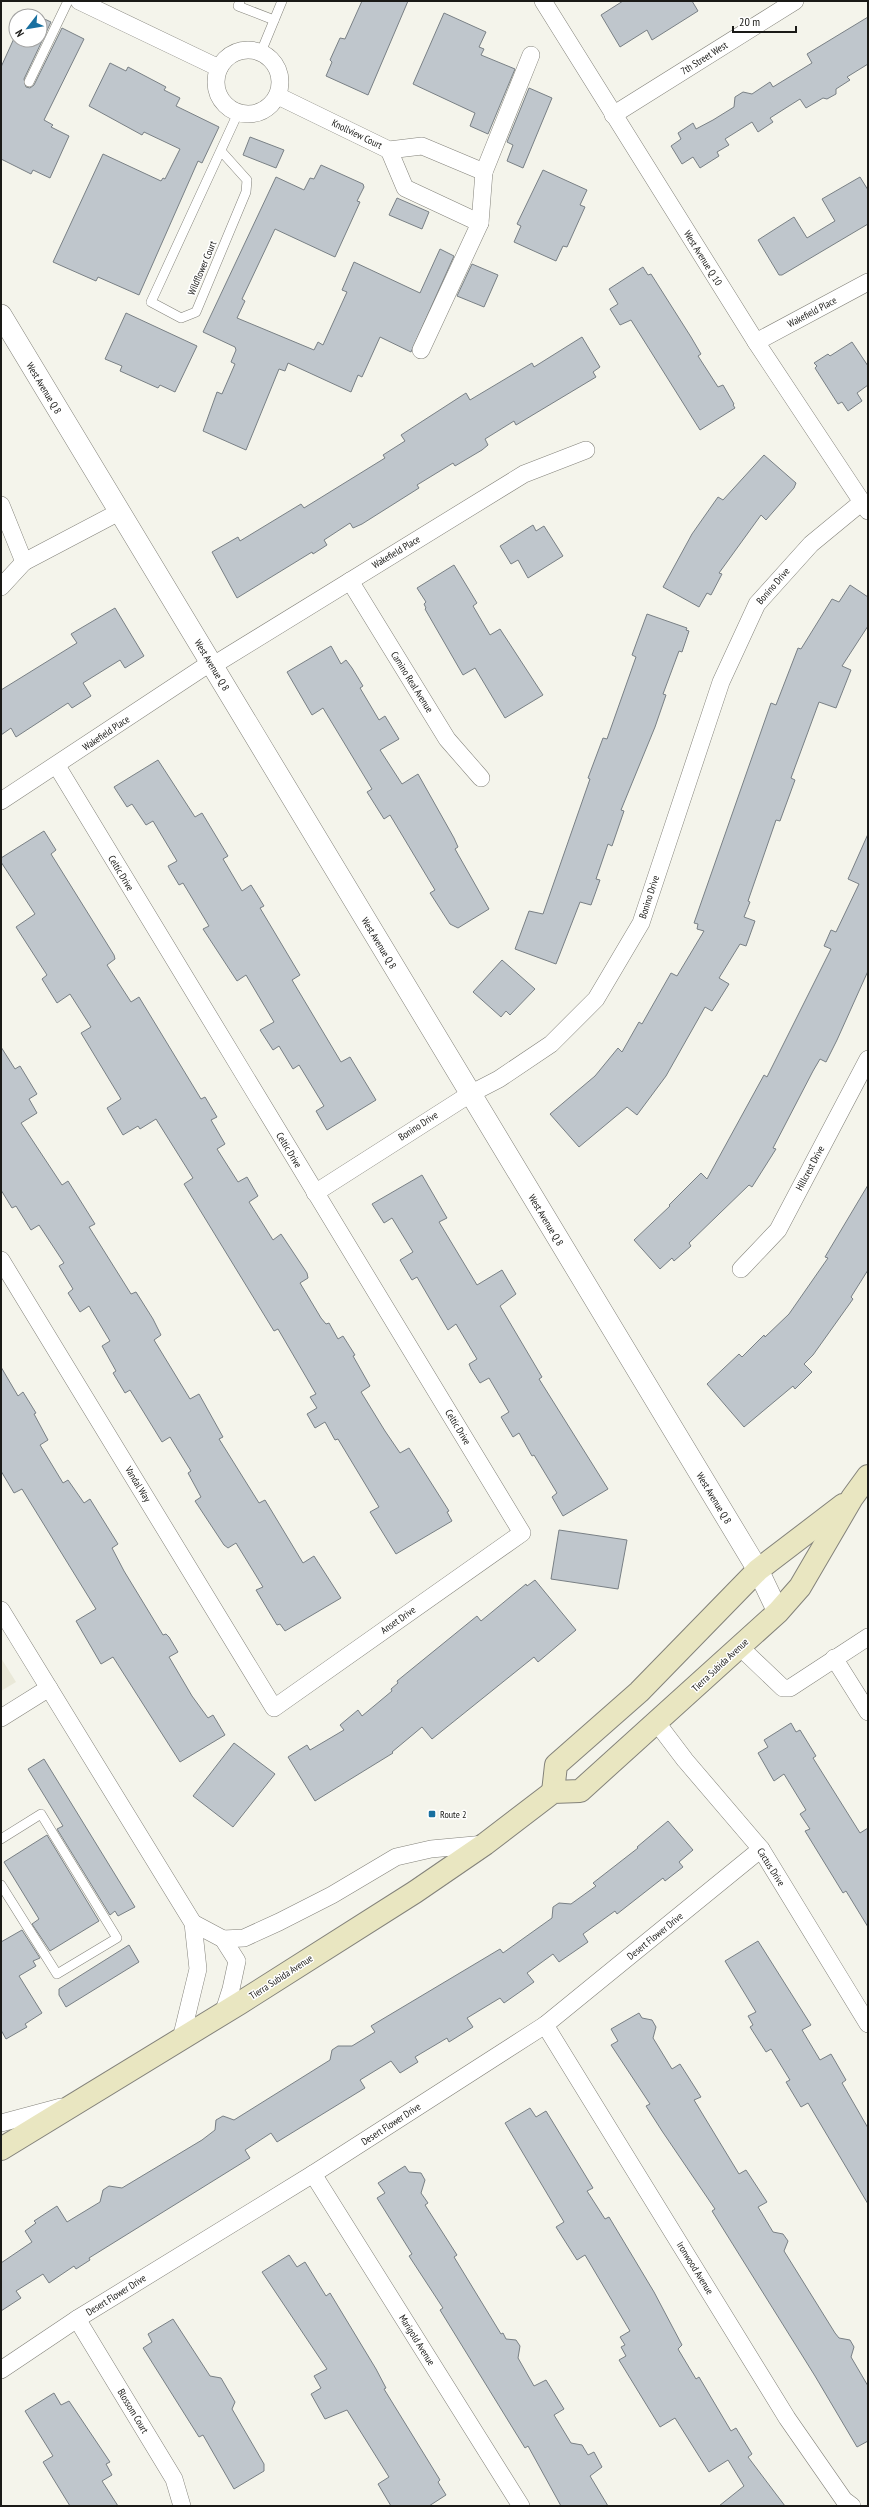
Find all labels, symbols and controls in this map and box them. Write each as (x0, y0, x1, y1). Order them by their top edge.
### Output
north arrow (8, 8, 48, 48)
scale bar (733, 8, 796, 34)
text: 20 m (739, 14, 760, 29)
text: N (12, 27, 27, 39)
street label: 7th Street West (678, 38, 730, 78)
street label: Knollview Court (330, 116, 385, 152)
street label: West Avenue Q 10 (681, 228, 725, 288)
street label: Wildflower Court (185, 239, 219, 297)
street label: Wakefield Place (785, 294, 839, 330)
street label: West Avenue Q 8 (23, 360, 65, 416)
street label: Wakefield Place (370, 533, 422, 571)
street label: Bonino Drive (753, 565, 793, 607)
street label: West Avenue Q 8 (191, 637, 233, 693)
street label: Camino Real Avenue (388, 649, 436, 715)
street label: Wakefield Place (80, 713, 132, 753)
street label: Celtic Drive (105, 853, 137, 893)
street label: Bonino Drive (636, 874, 662, 920)
street label: West Avenue Q 8 (358, 915, 400, 971)
street label: Bonino Drive (396, 1108, 440, 1144)
street label: Celtic Drive (273, 1130, 305, 1170)
street label: Hillcrest Drive (793, 1143, 827, 1193)
street label: West Avenue Q 8 (525, 1192, 567, 1248)
street label: Celtic Drive (442, 1407, 474, 1447)
street label: Vandal Way (122, 1463, 154, 1504)
street label: West Avenue Q 8 (693, 1470, 735, 1526)
street label: Anset Drive (378, 1603, 418, 1637)
street label: Tierra Subida Avenue (689, 1635, 751, 1695)
place label: Route 2 (440, 1808, 467, 1821)
marker: Route 2 (427, 1809, 437, 1819)
street label: Cactus Drive (754, 1845, 788, 1889)
street label: Desert Flower Drive (624, 1909, 686, 1963)
street label: Tierra Subida Avenue (247, 1952, 315, 2002)
street label: Desert Flower Drive (359, 2100, 423, 2148)
street label: Ironwood Avenue (674, 2239, 716, 2297)
street label: Desert Flower Drive (84, 2271, 148, 2319)
street label: Marigold Avenue (396, 2312, 438, 2368)
street label: Blossom Court (115, 2386, 152, 2436)

